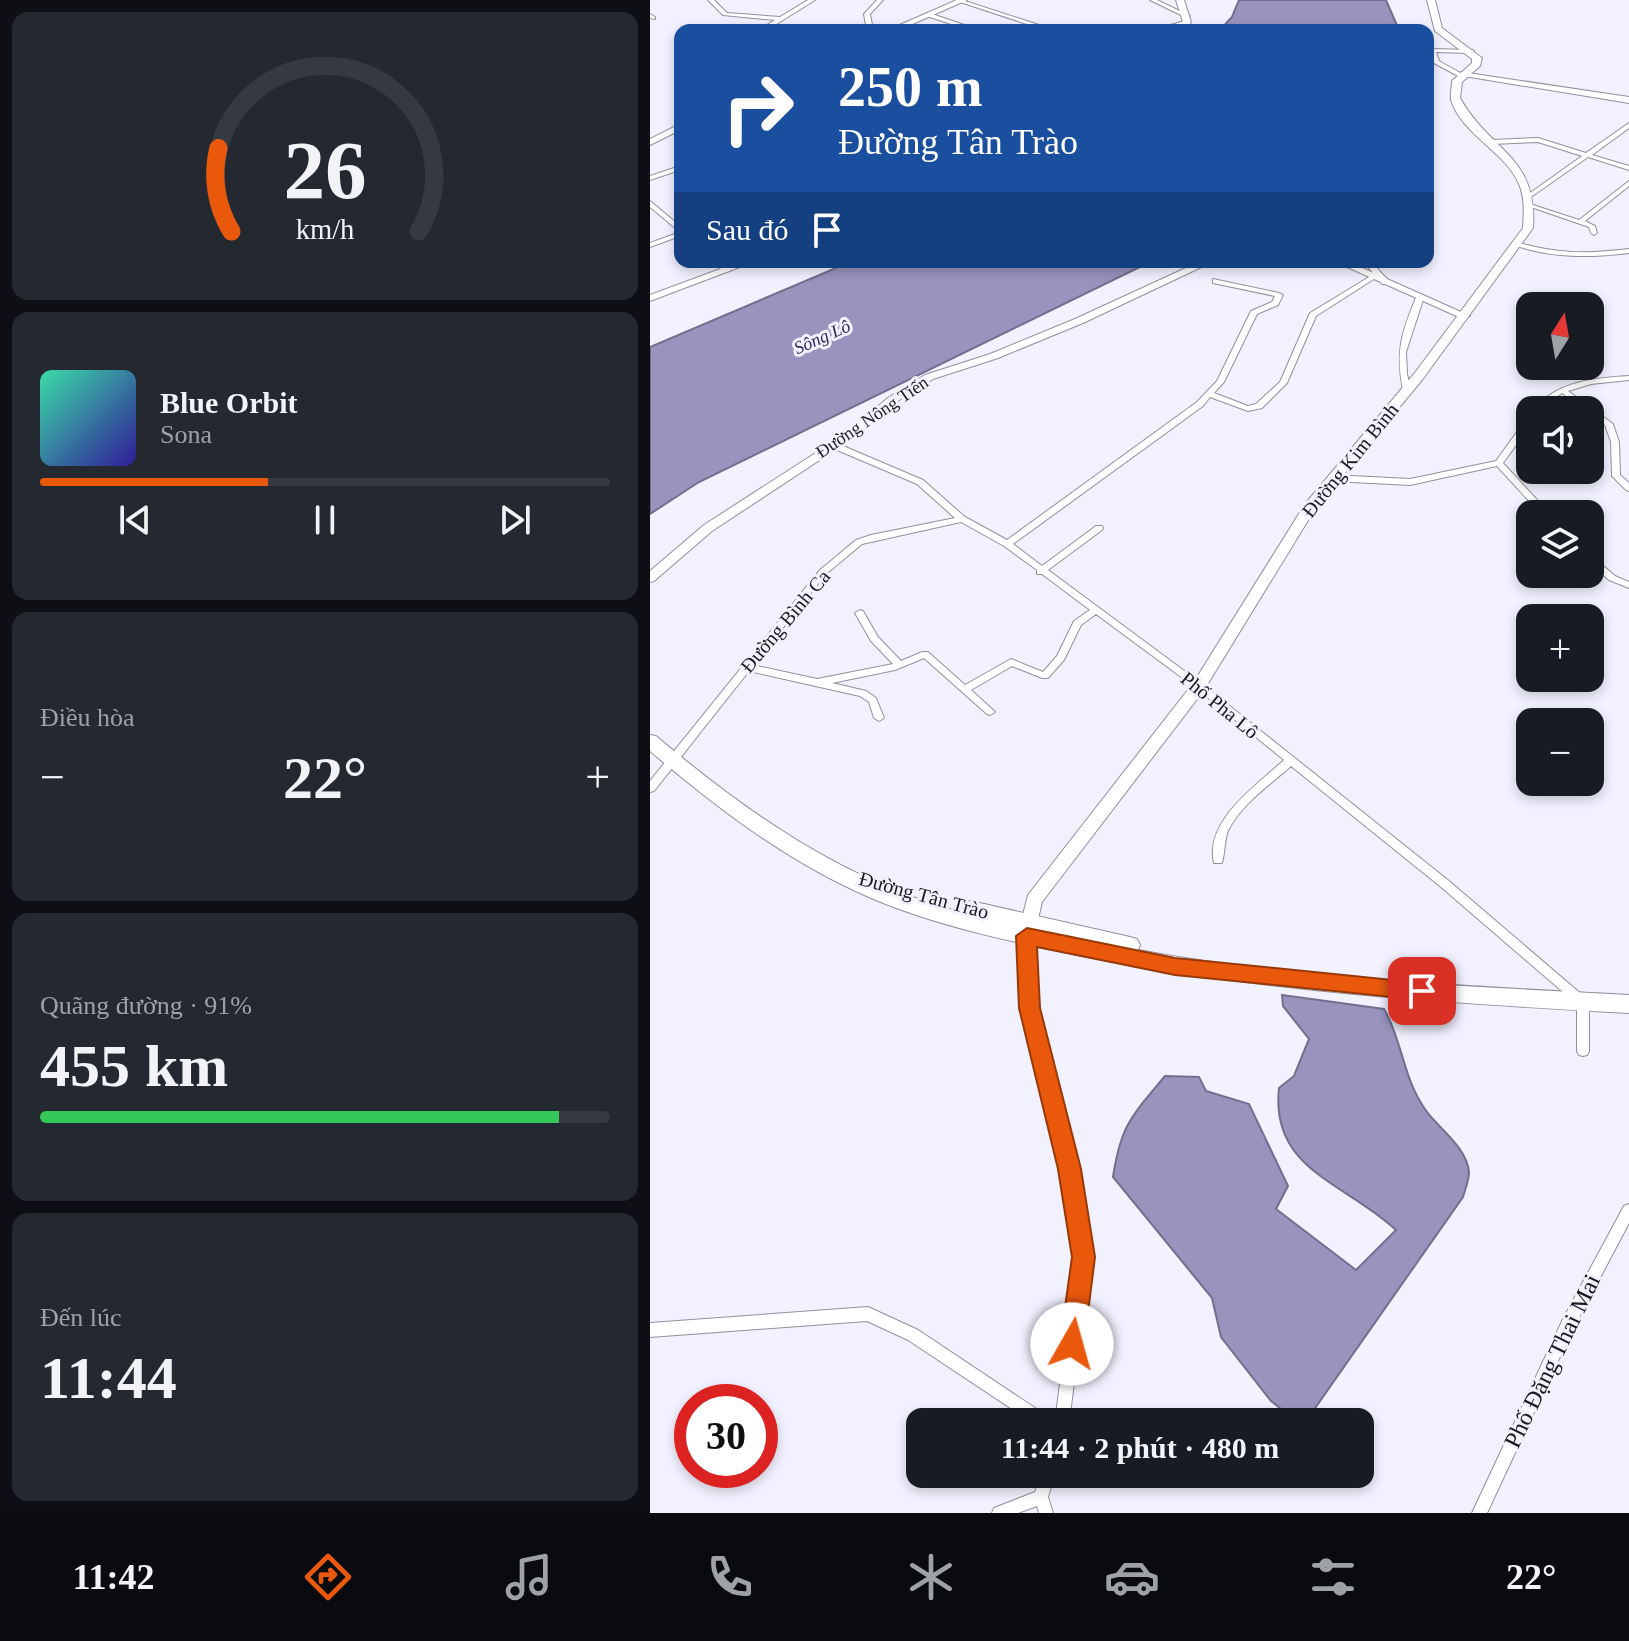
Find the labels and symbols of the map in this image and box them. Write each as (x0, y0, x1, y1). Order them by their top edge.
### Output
north arrow (1516, 292, 1604, 380)
water label: Sông Lô (791, 316, 853, 358)
street label: Đường Nông Tiến (812, 372, 932, 462)
street label: Đường Kim Bình (1297, 399, 1403, 522)
street label: Đường Bình Ca (736, 565, 835, 677)
street label: Phố Pha Lô (1177, 667, 1263, 743)
street label: Đường Tân Trào (857, 867, 991, 924)
pin (1388, 957, 1456, 1025)
street label: Phố Đặng Thai Mai (1499, 1270, 1605, 1452)
position arrow (1030, 1302, 1114, 1386)
speed limit sign: 30 (674, 1384, 778, 1488)

